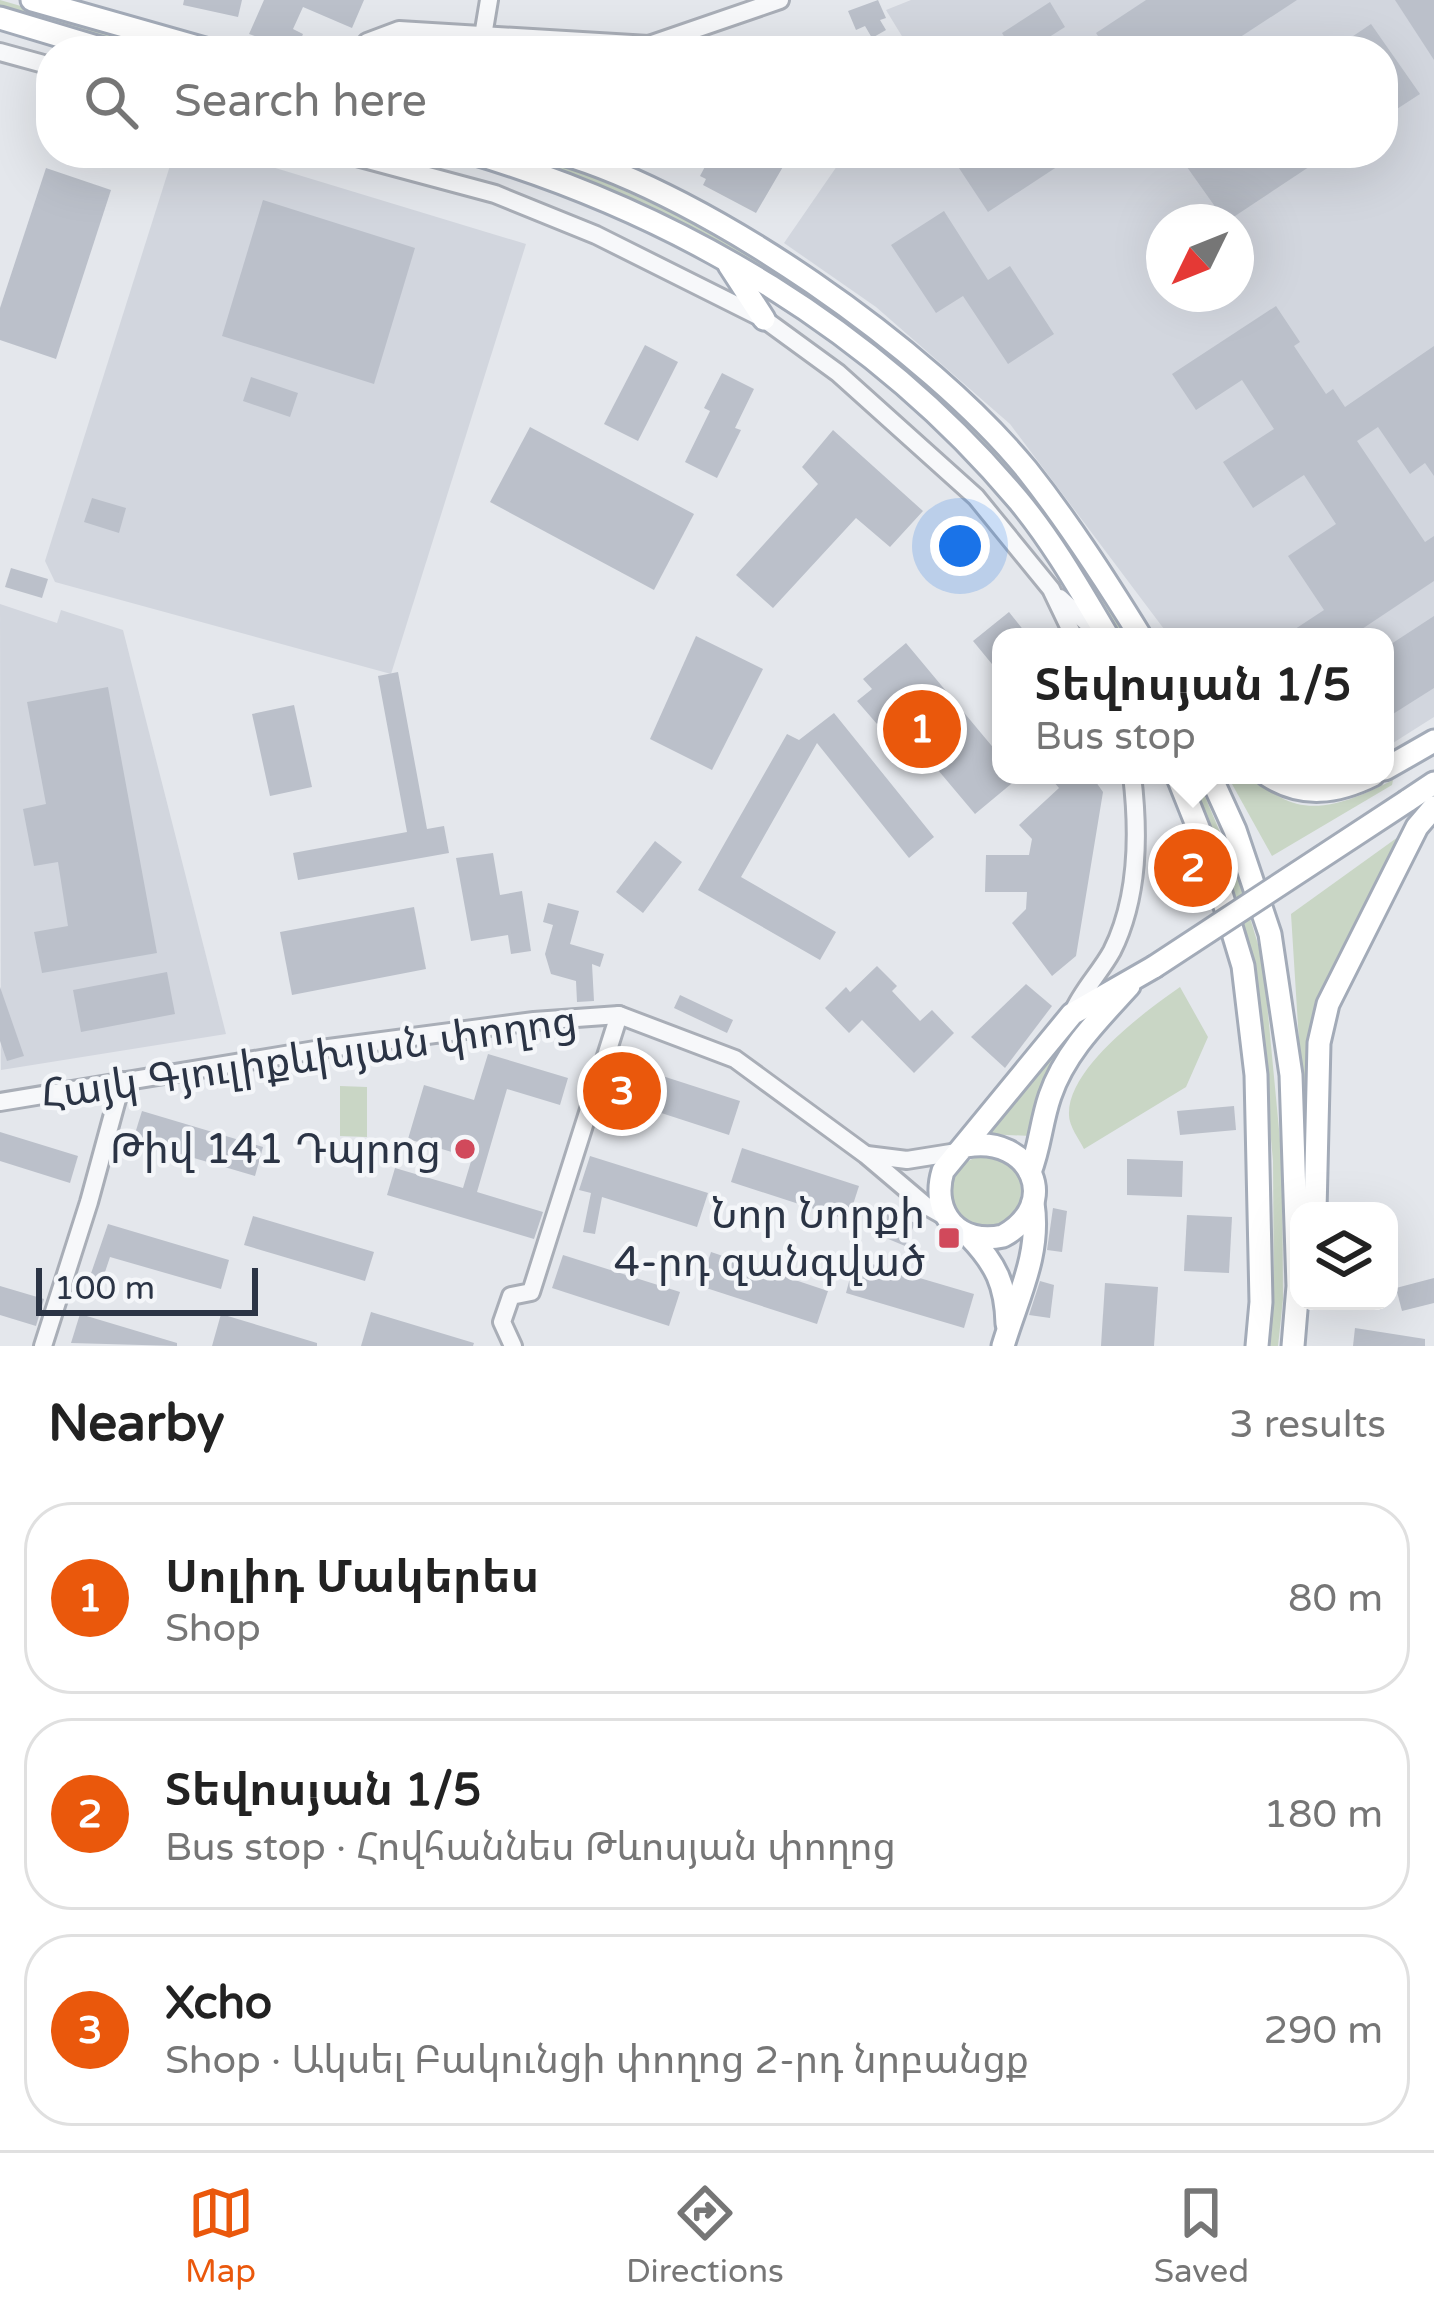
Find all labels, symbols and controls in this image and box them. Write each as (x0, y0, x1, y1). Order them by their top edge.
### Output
search box (36, 36, 1398, 168)
icon: search (78, 69, 144, 135)
text: Search here (174, 75, 427, 129)
north arrow (1146, 204, 1254, 312)
your location (930, 516, 990, 576)
popup (992, 628, 1394, 784)
text: Տեվոսյան 1/5 (1035, 659, 1351, 713)
pin: 1 (883, 684, 961, 774)
text: Bus stop (1035, 713, 1196, 760)
pin: 2 (1154, 823, 1232, 913)
street label: Հայկ Գյուլիքևխյան փողոց (38, 995, 580, 1121)
pin: 3 (583, 1046, 661, 1136)
place label: Թիվ 141 Դպրոց (110, 1124, 441, 1175)
marker: Թիվ 141 Դպրոց (452, 1136, 478, 1162)
place label: Նոր Նորքի 4-րդ զանգված (614, 1189, 925, 1288)
map controls (1290, 1202, 1398, 1310)
button: layers (1290, 1202, 1398, 1310)
marker: Նոր Նորքի 4-րդ զանգված (936, 1225, 962, 1251)
scale bar (36, 1262, 258, 1315)
text: 100 m (54, 1269, 155, 1308)
text: Nearby (48, 1393, 225, 1455)
text: 3 results (1229, 1401, 1386, 1448)
text: Սոլիդ Մակերես (165, 1551, 539, 1605)
text: 1 (78, 1575, 102, 1622)
text: 80 m (1288, 1575, 1383, 1622)
text: Shop (165, 1605, 261, 1652)
text: Տեվոսյան 1/5 (165, 1764, 481, 1818)
text: 2 (78, 1791, 102, 1838)
text: 180 m (1264, 1791, 1383, 1838)
text: Bus stop · Հովհաննես Թևոսյան փողոց (165, 1824, 896, 1871)
text: Xcho (165, 1977, 272, 2031)
text: 3 (78, 2007, 102, 2054)
text: 290 m (1264, 2007, 1383, 2054)
text: Shop · Ակսել Բակունցի փողոց 2-րդ նրբանցք (165, 2037, 1029, 2084)
tab: Map (185, 2180, 256, 2291)
tab: Directions (626, 2180, 784, 2291)
tab: Saved (1154, 2180, 1249, 2291)

